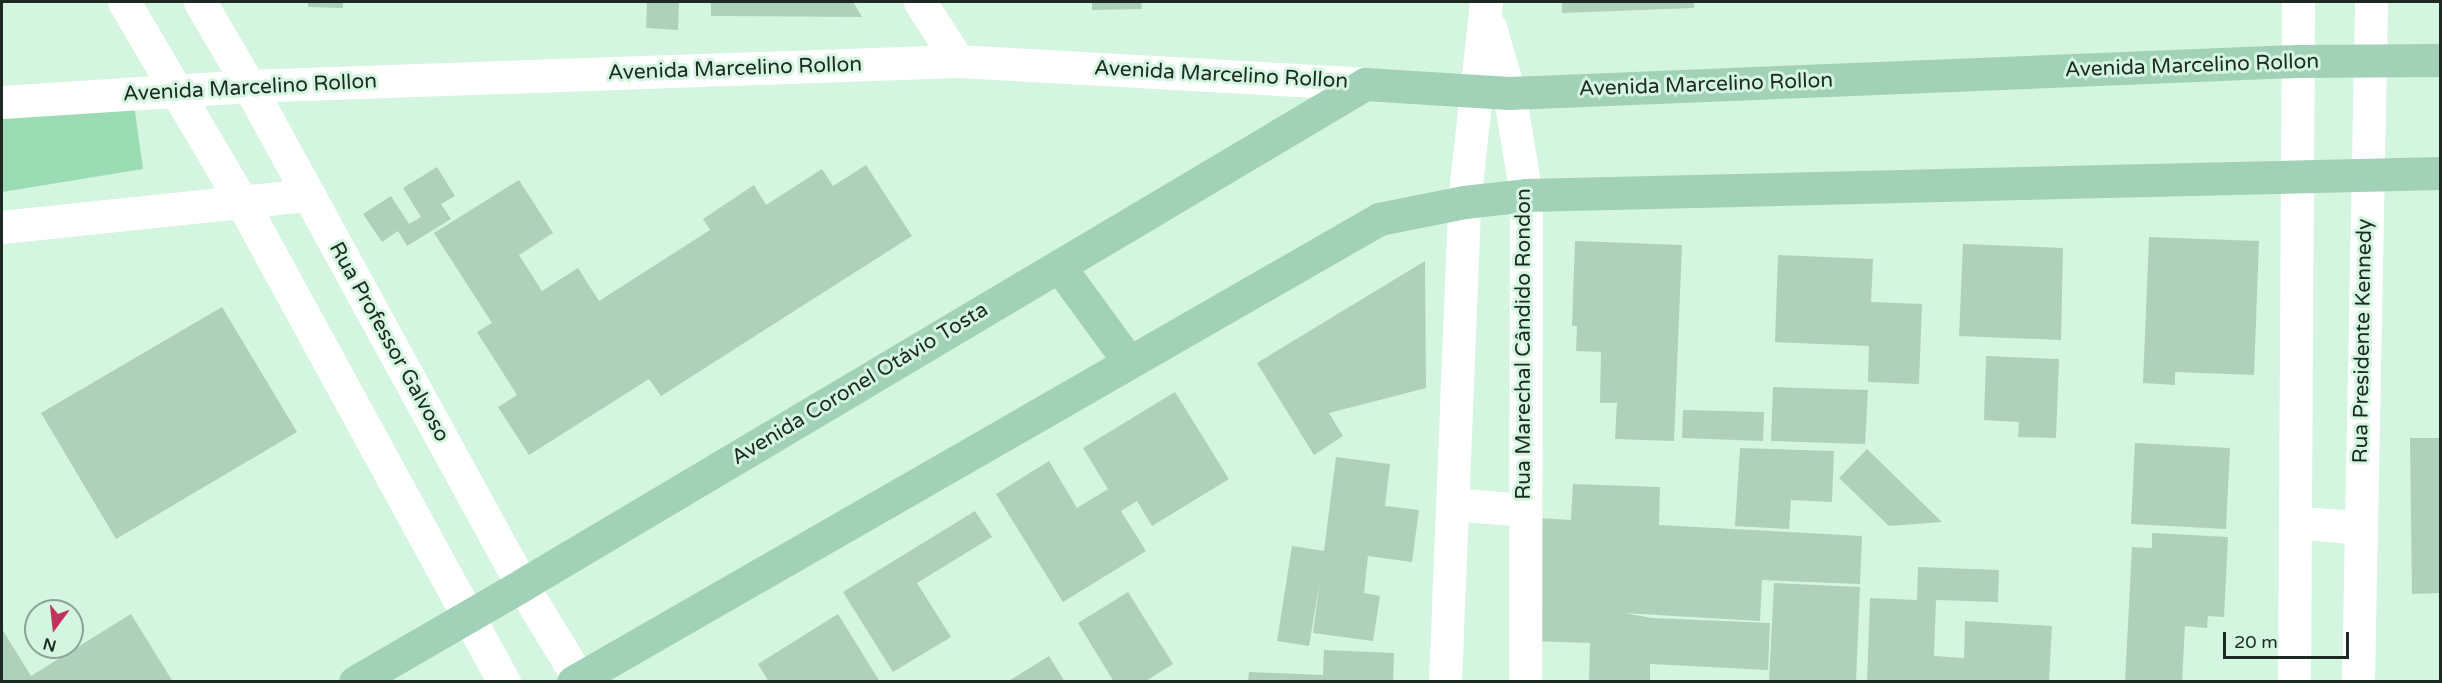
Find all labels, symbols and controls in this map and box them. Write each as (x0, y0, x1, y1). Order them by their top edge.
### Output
street label: Avenida Marcelino Rollon (2064, 49, 2320, 83)
street label: Avenida Marcelino Rollon (607, 52, 863, 86)
street label: Avenida Marcelino Rollon (1093, 56, 1349, 94)
street label: Avenida Marcelino Rollon (1578, 68, 1834, 102)
street label: Avenida Marcelino Rollon (122, 69, 378, 107)
street label: Rua Marechal Cândido Rondon (1511, 188, 1537, 500)
street label: Rua Presidente Kennedy (2348, 218, 2378, 464)
street label: Rua Professor Galvoso (324, 238, 454, 446)
street label: Avenida Coronel Otávio Tosta (727, 297, 993, 471)
north arrow (24, 599, 84, 659)
scale bar (2226, 620, 2352, 658)
text: 20 m (2234, 631, 2278, 653)
text: N (41, 633, 59, 656)

